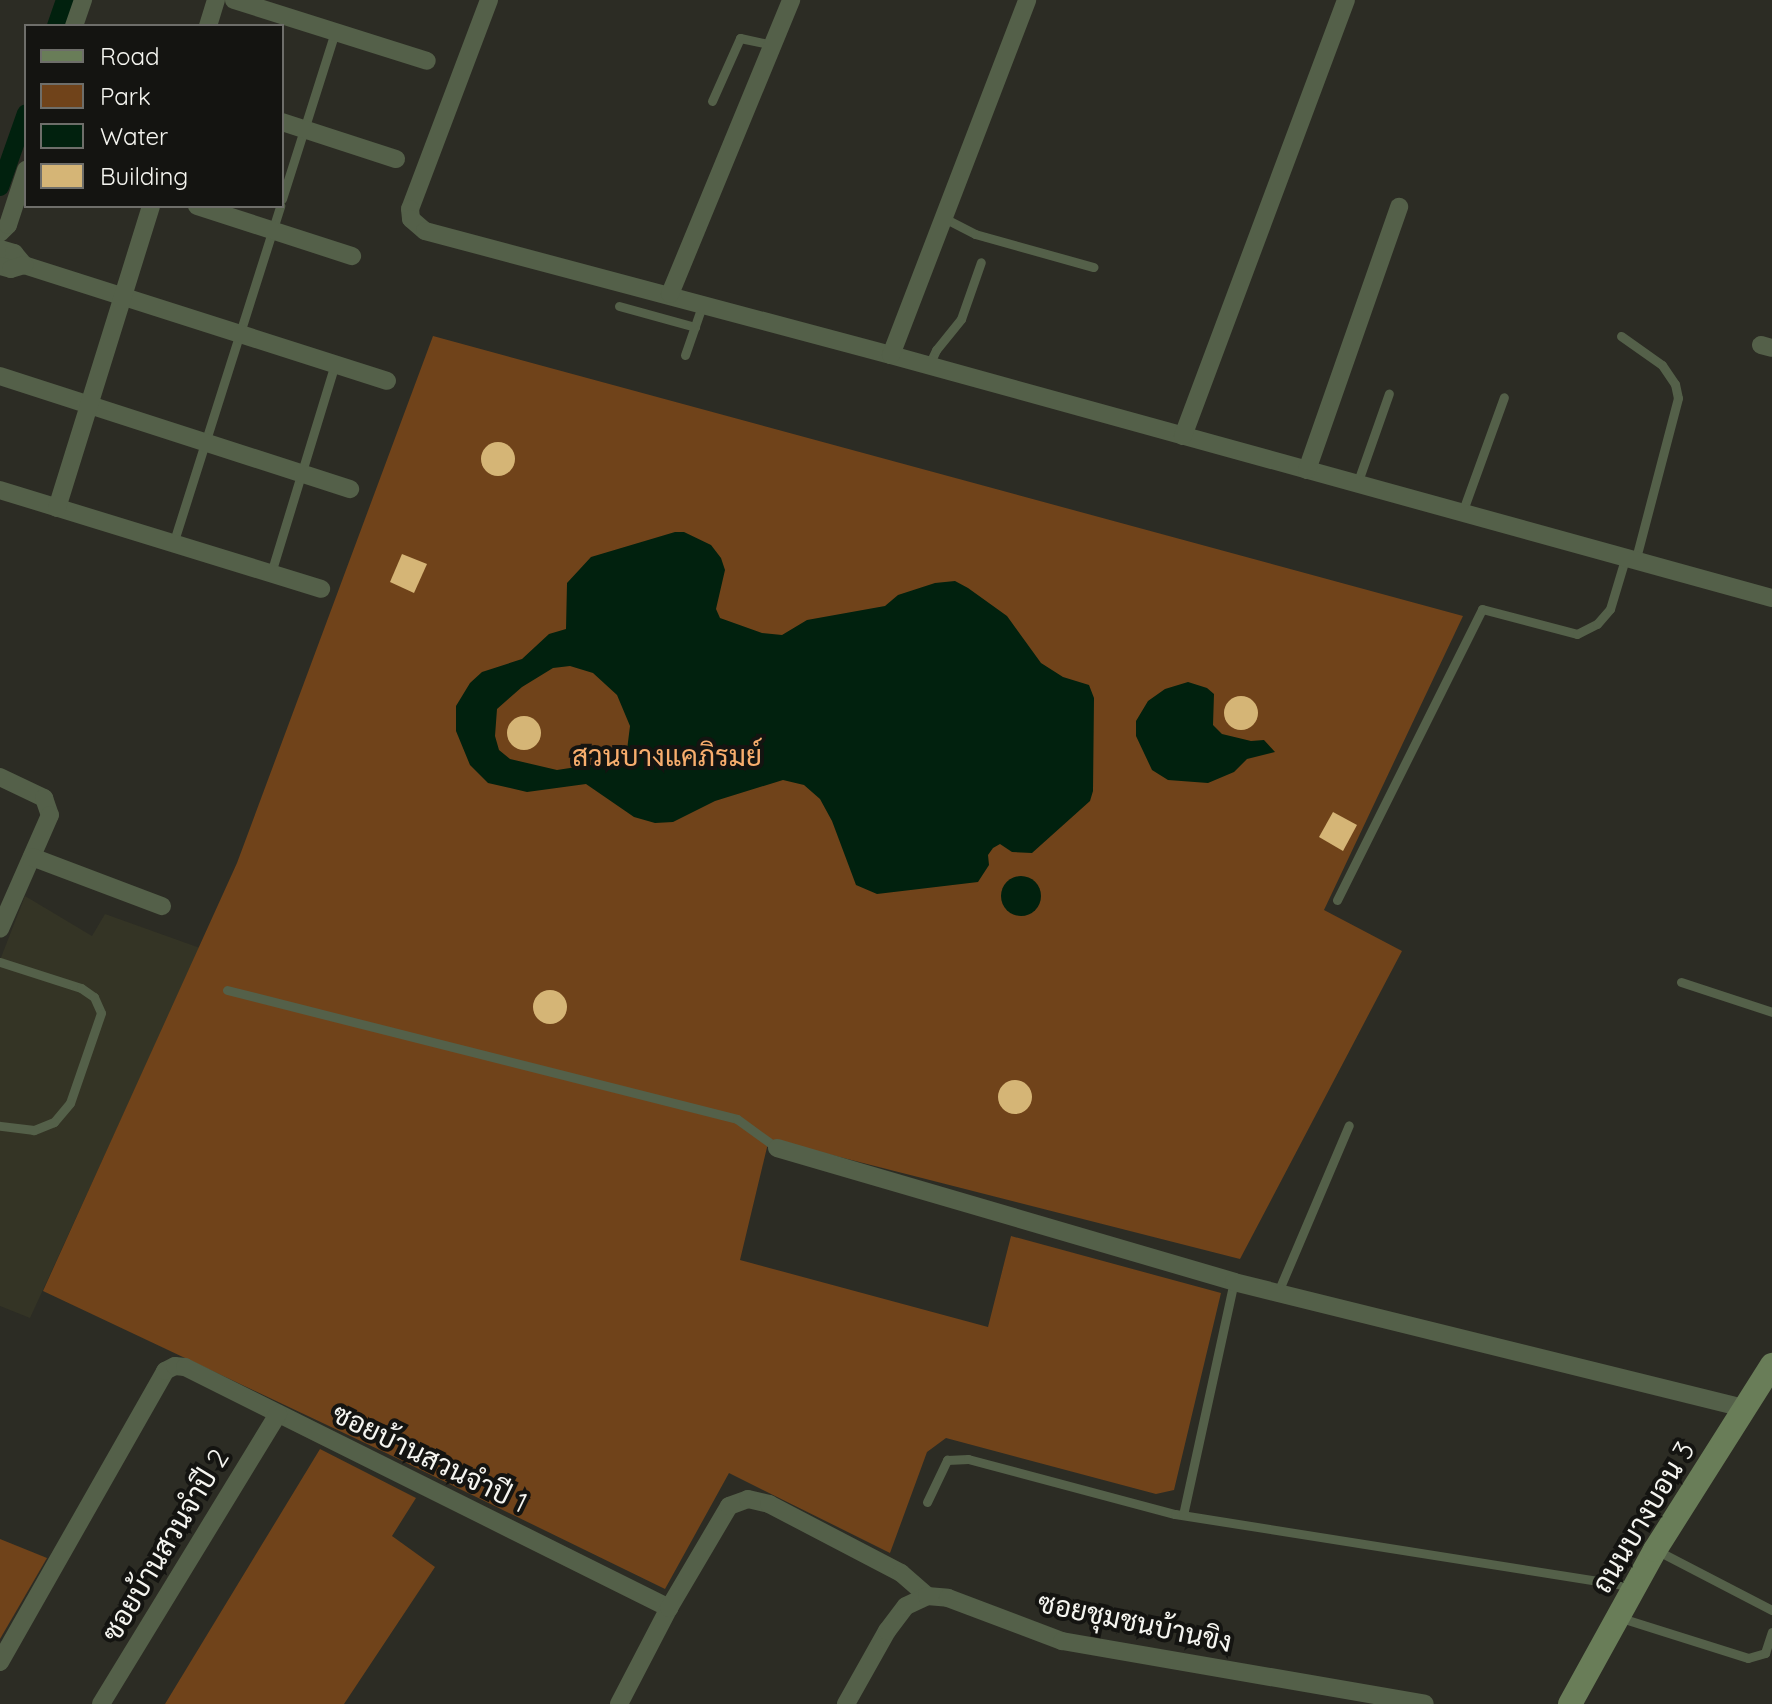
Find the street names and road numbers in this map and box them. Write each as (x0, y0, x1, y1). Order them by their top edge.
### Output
street label: ซอยบ้านสวนจำปี 1 (327, 1396, 533, 1520)
street label: ถนนบางบอน 3 (1585, 1435, 1701, 1599)
street label: ซอยบ้านสวนจำปี 2 (94, 1443, 236, 1647)
street label: ซอยชุมชนบ้านขิง (1035, 1585, 1235, 1659)

